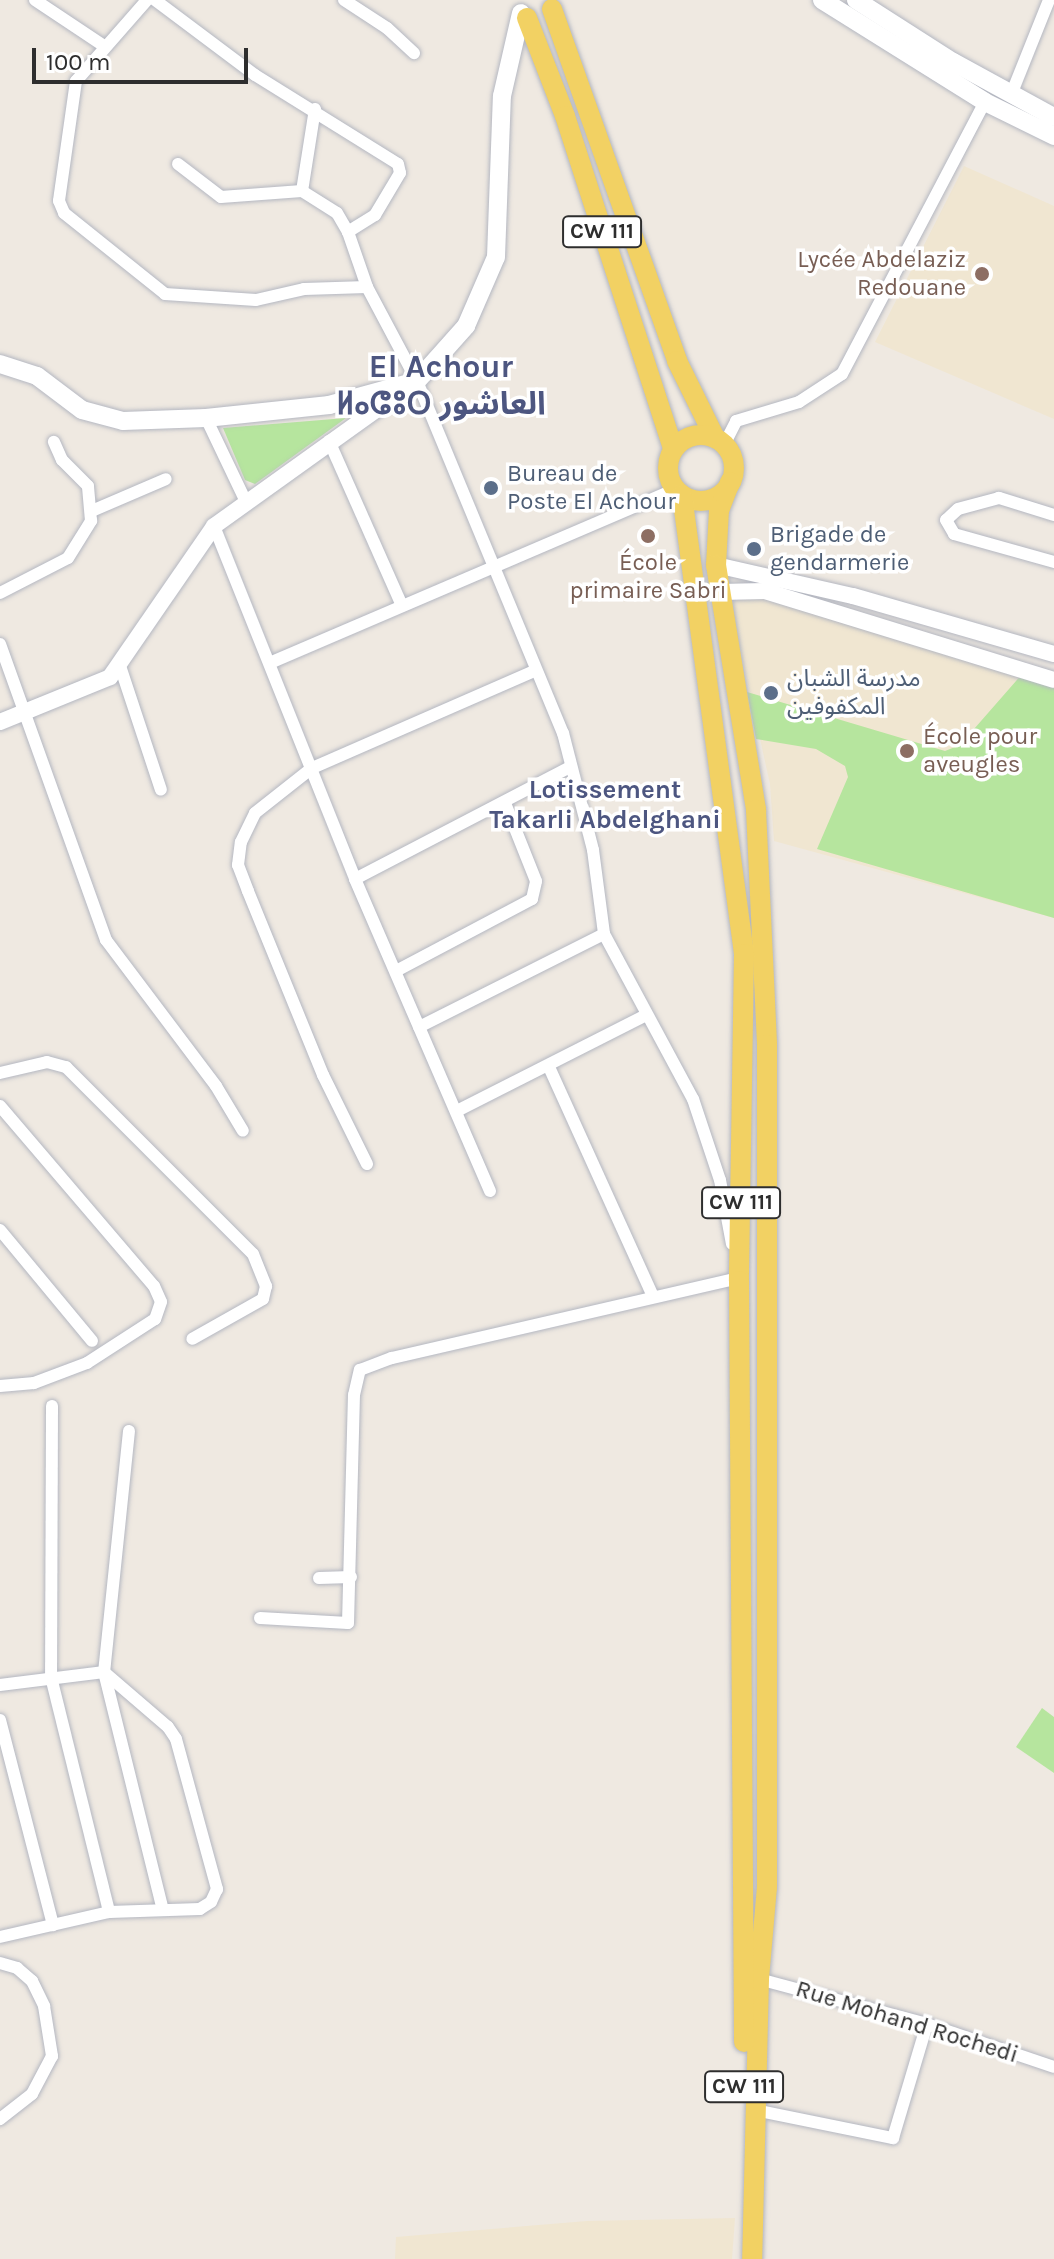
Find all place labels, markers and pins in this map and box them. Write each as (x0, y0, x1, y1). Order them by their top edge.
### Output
place label: Lycée Abdelaziz Redouane (797, 246, 966, 302)
marker: Lycée Abdelaziz Redouane (973, 265, 991, 283)
place label: Bureau de Poste El Achour (507, 460, 676, 516)
marker: Bureau de Poste El Achour (482, 479, 500, 497)
place label: Brigade de gendarmerie (770, 521, 909, 577)
marker: École primaire Sabri (639, 527, 657, 545)
marker: Brigade de gendarmerie (745, 540, 763, 558)
place label: École primaire Sabri (569, 549, 727, 605)
place label: مدرسة الشبان المكفوفين (787, 665, 921, 721)
marker: مدرسة الشبان المكفوفين (762, 684, 780, 702)
place label: École pour aveugles (923, 723, 1037, 779)
marker: École pour aveugles (898, 742, 916, 760)

